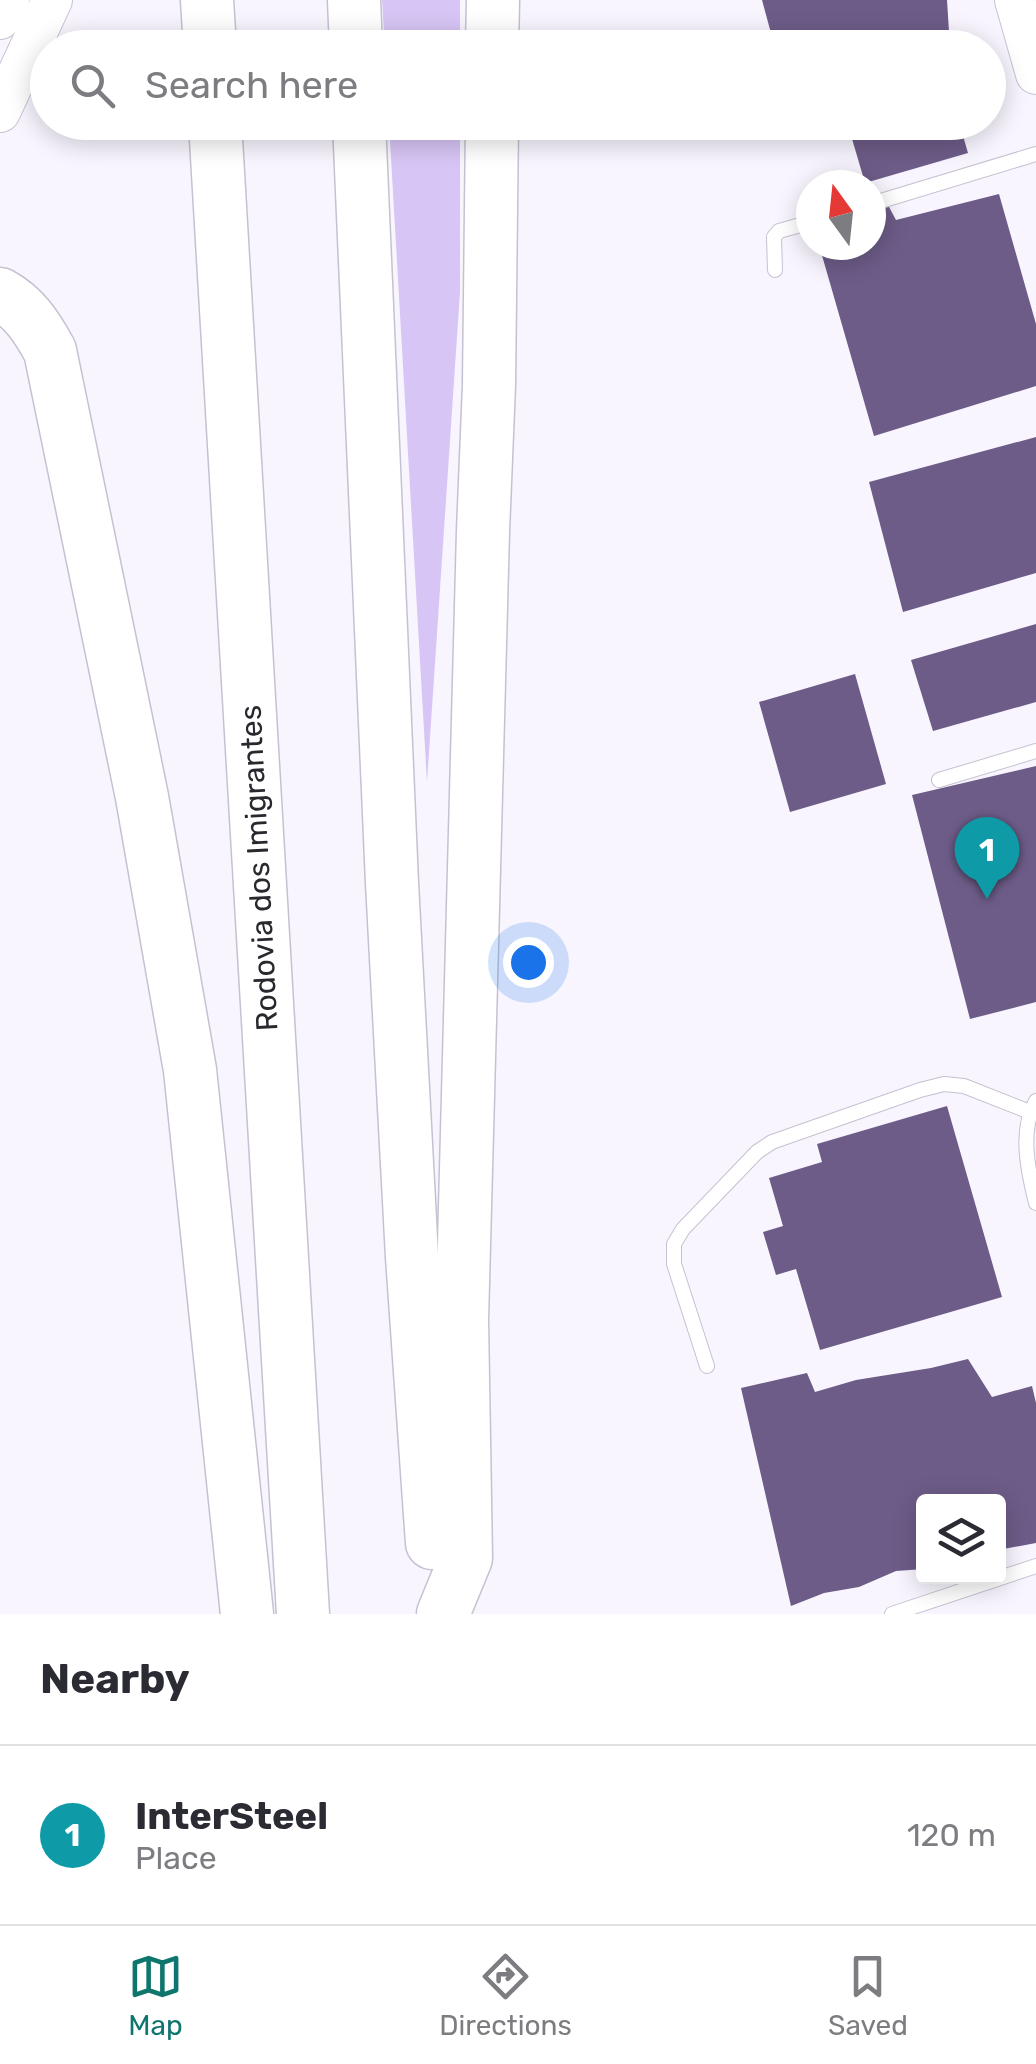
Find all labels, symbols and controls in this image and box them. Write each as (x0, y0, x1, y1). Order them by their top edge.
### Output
search box (30, 30, 1006, 140)
icon: search (65, 58, 120, 113)
text: Search here (145, 62, 358, 108)
north arrow (796, 170, 886, 260)
street label: Rodovia dos Imigrantes (232, 704, 286, 1032)
pin: 1 (954, 816, 1020, 899)
your location (503, 937, 554, 988)
map controls (916, 1494, 1006, 1584)
button: layers (916, 1494, 1006, 1584)
text: Nearby (40, 1654, 190, 1704)
text: InterSteel (135, 1793, 328, 1839)
text: 1 (65, 1816, 80, 1854)
text: 120 m (907, 1816, 996, 1854)
text: Place (135, 1839, 217, 1877)
tab: Map (128, 1949, 183, 2042)
tab: Directions (439, 1949, 572, 2042)
tab: Saved (828, 1949, 908, 2042)

